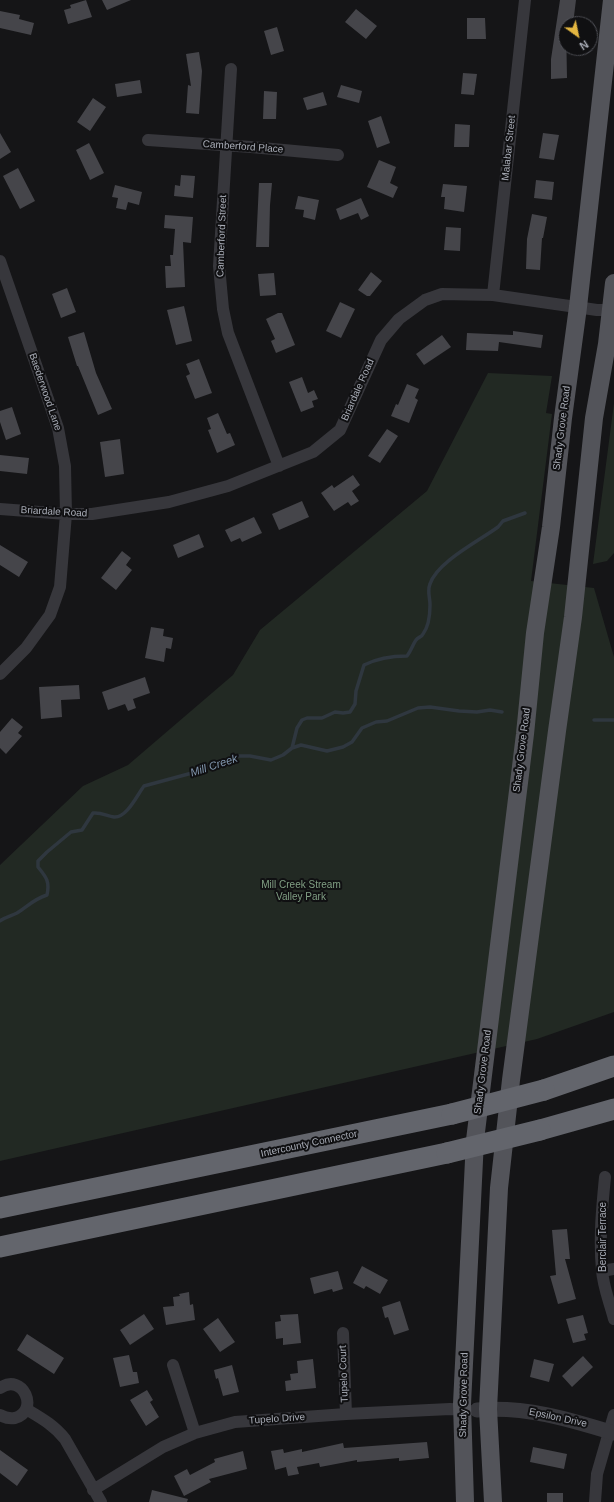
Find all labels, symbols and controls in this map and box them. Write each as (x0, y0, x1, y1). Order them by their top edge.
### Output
north arrow (558, 16, 598, 56)
text: N (577, 38, 591, 52)
street label: Malabar Street (500, 115, 518, 181)
street label: Camberford Place (202, 138, 284, 156)
street label: Camberford Street (215, 195, 229, 277)
street label: Baederwood Lane (26, 352, 64, 432)
street label: Briardale Road (339, 357, 377, 423)
street label: Shady Grove Road (551, 385, 573, 471)
street label: Briardale Road (20, 504, 88, 520)
street label: Shady Grove Road (511, 707, 533, 793)
water label: Mill Creek (189, 752, 239, 780)
park label: Mill Creek Stream Valley Park (261, 879, 341, 902)
street label: Shady Grove Road (472, 1029, 494, 1115)
street label: Intercounty Connector (260, 1128, 358, 1160)
street label: Berclair Terrace (597, 1202, 609, 1272)
street label: Tupelo Court (337, 1345, 351, 1403)
street label: Shady Grove Road (457, 1352, 471, 1438)
street label: Epsilon Drive (528, 1406, 588, 1430)
street label: Tupelo Drive (248, 1411, 306, 1427)

